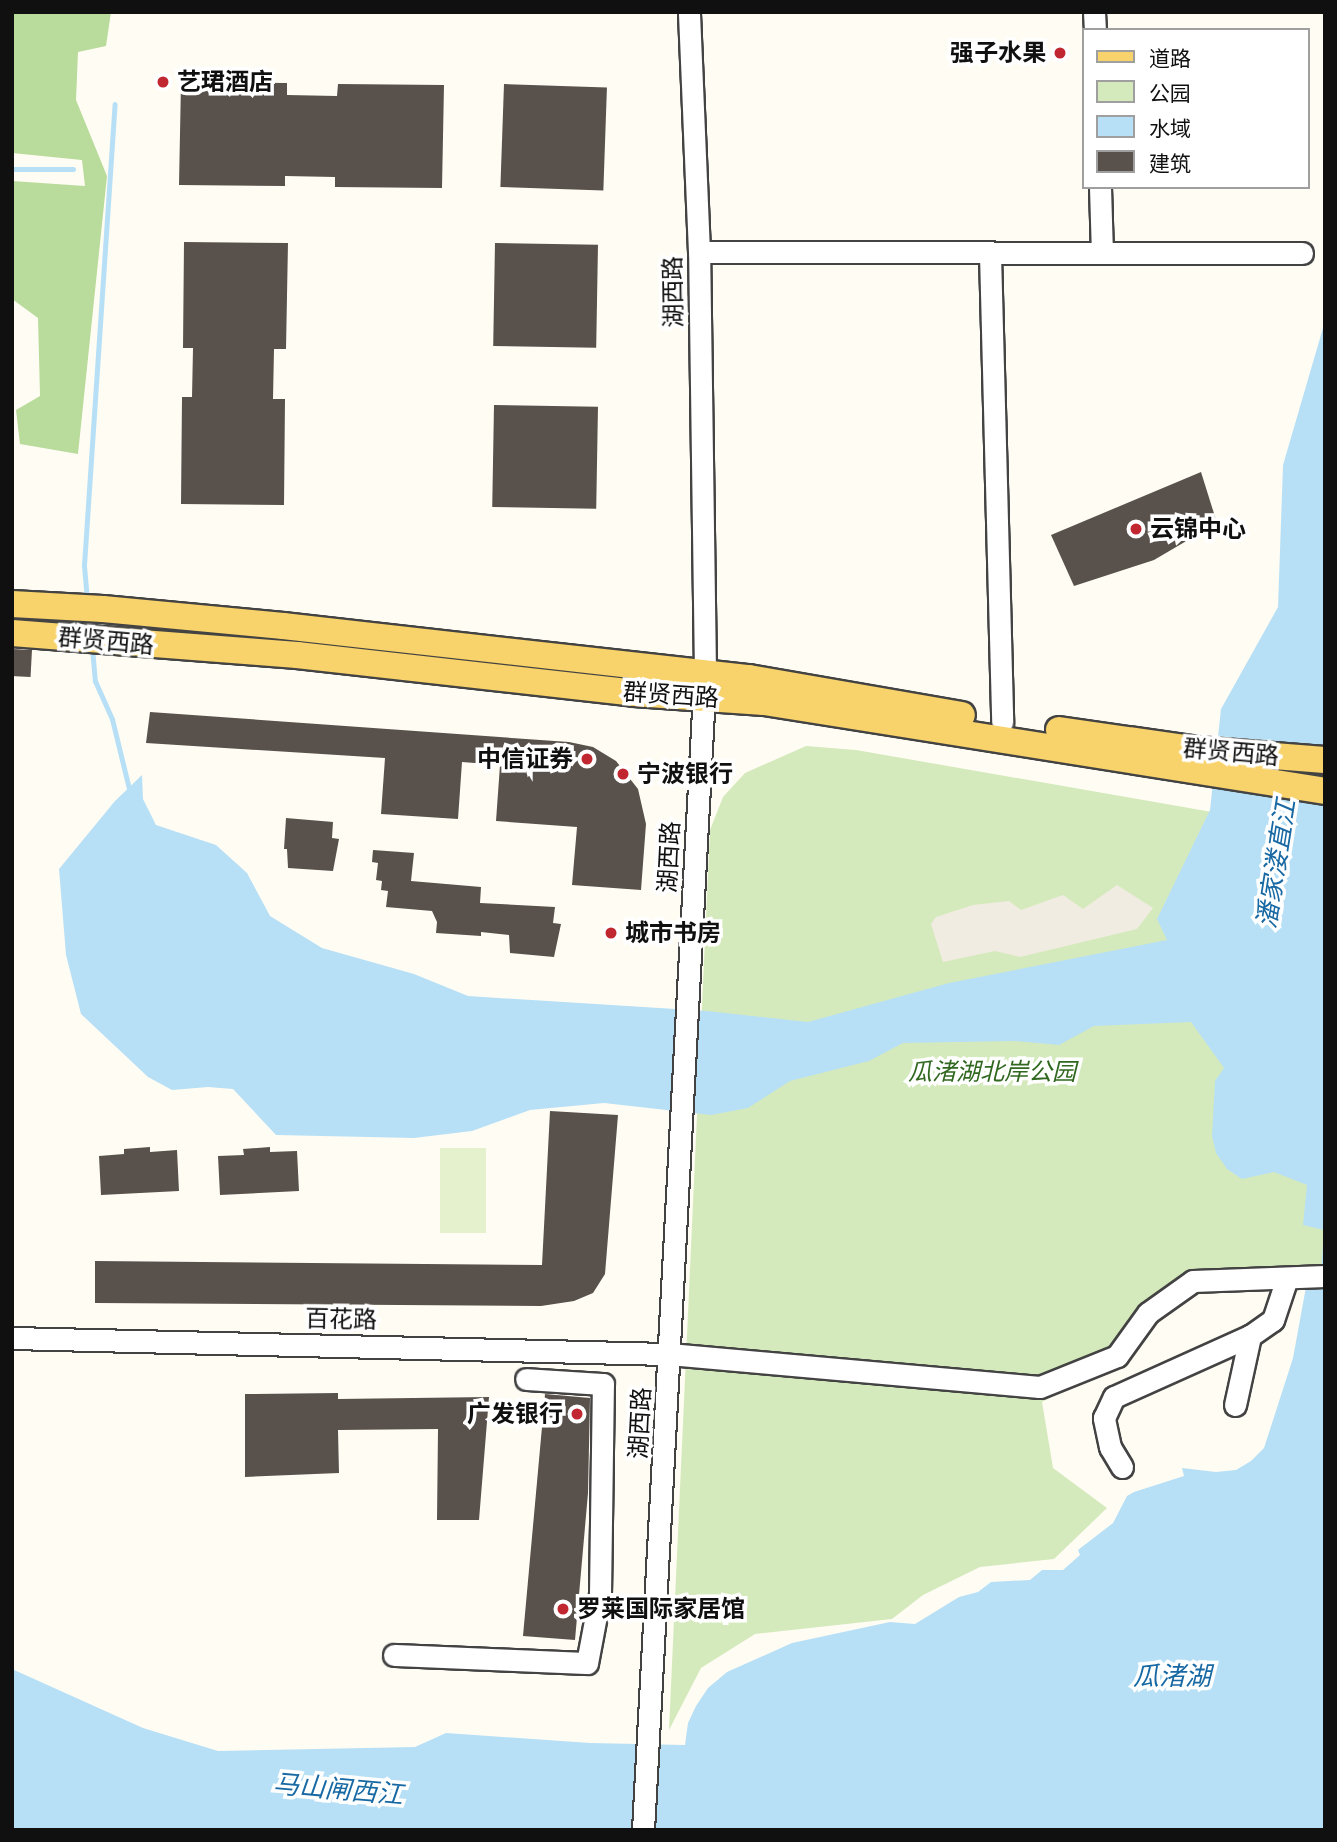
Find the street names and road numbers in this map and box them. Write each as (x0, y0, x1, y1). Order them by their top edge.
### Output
street label: 湖西路 (658, 256, 688, 328)
street label: 群贤西路 (57, 622, 155, 660)
street label: 群贤西路 (622, 677, 720, 713)
street label: 群贤西路 (1182, 733, 1280, 771)
street label: 湖西路 (653, 820, 685, 894)
street label: 百花路 (305, 1304, 377, 1334)
street label: 湖西路 (624, 1386, 656, 1460)

